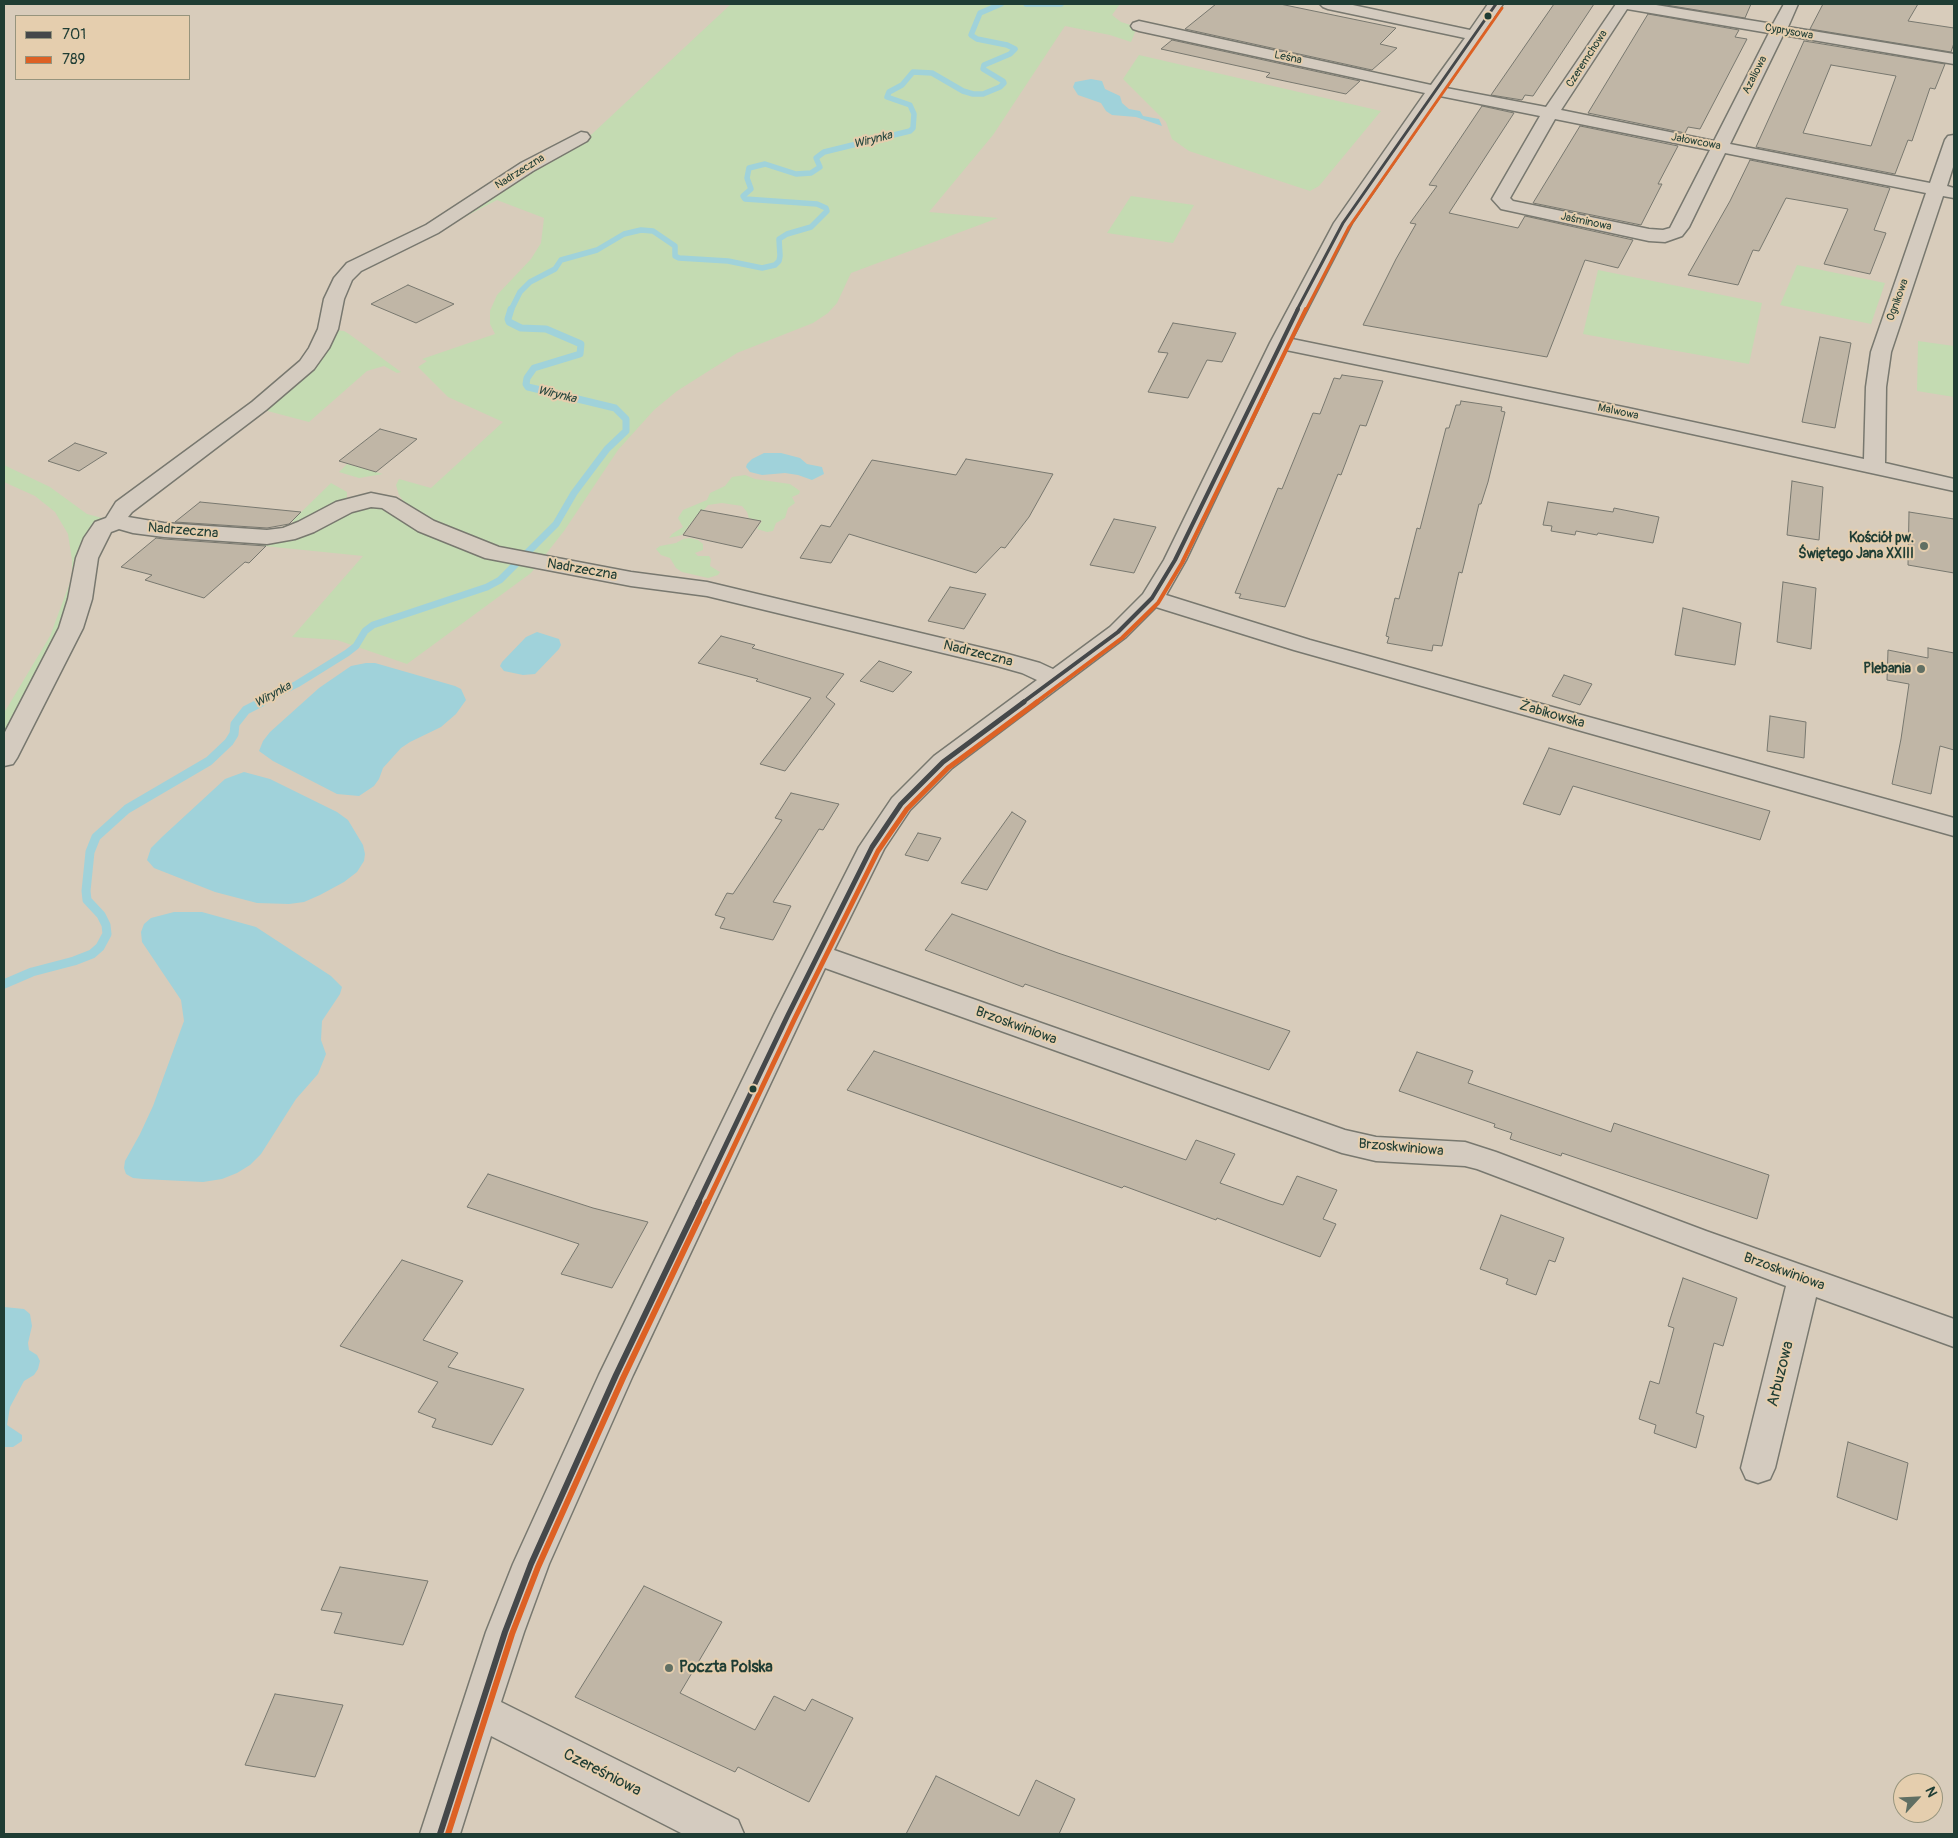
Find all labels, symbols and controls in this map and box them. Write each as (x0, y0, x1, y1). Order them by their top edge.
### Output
unlabelled marker (1483, 11, 1493, 21)
legend (15, 15, 190, 80)
street label: Cyprysowa (1764, 21, 1814, 43)
text: 701 (62, 25, 86, 44)
street label: Czeremchowa (1564, 28, 1610, 90)
street label: Leśna (1273, 49, 1303, 67)
text: 789 (62, 50, 85, 69)
street label: Azaliowa (1740, 54, 1770, 96)
water label: Wirynka (852, 128, 894, 152)
street label: Jałowcowa (1670, 131, 1722, 153)
street label: Nadrzeczna (493, 152, 547, 192)
street label: Jaśminowa (1559, 210, 1613, 234)
street label: Ognikowa (1884, 277, 1912, 323)
water label: Wirynka (536, 383, 578, 407)
street label: Malwowa (1596, 401, 1640, 423)
street label: Nadrzeczna (147, 520, 219, 542)
place label: Kościół pw. Świętego Jana XXIII (1798, 530, 1914, 562)
marker: Kościół pw. Świętego Jana XXIII (1918, 540, 1930, 552)
street label: Nadrzeczna (546, 556, 618, 584)
street label: Nadrzeczna (942, 637, 1014, 671)
place label: Plebania (1863, 661, 1911, 677)
marker: Plebania (1915, 663, 1927, 675)
water label: Wirynka (252, 679, 294, 711)
street label: Żabikowska (1517, 698, 1587, 732)
street label: Brzoskwiniowa (973, 1004, 1059, 1048)
unlabelled marker (748, 1084, 758, 1094)
street label: Brzoskwiniowa (1358, 1136, 1444, 1160)
street label: Brzoskwiniowa (1741, 1250, 1827, 1294)
street label: Arbuzowa (1764, 1339, 1798, 1409)
place label: Poczta Polska (679, 1658, 773, 1678)
marker: Poczta Polska (663, 1662, 675, 1674)
street label: Czereśniowa (560, 1745, 644, 1801)
north arrow (1893, 1773, 1943, 1823)
text: N (1921, 1784, 1941, 1800)

